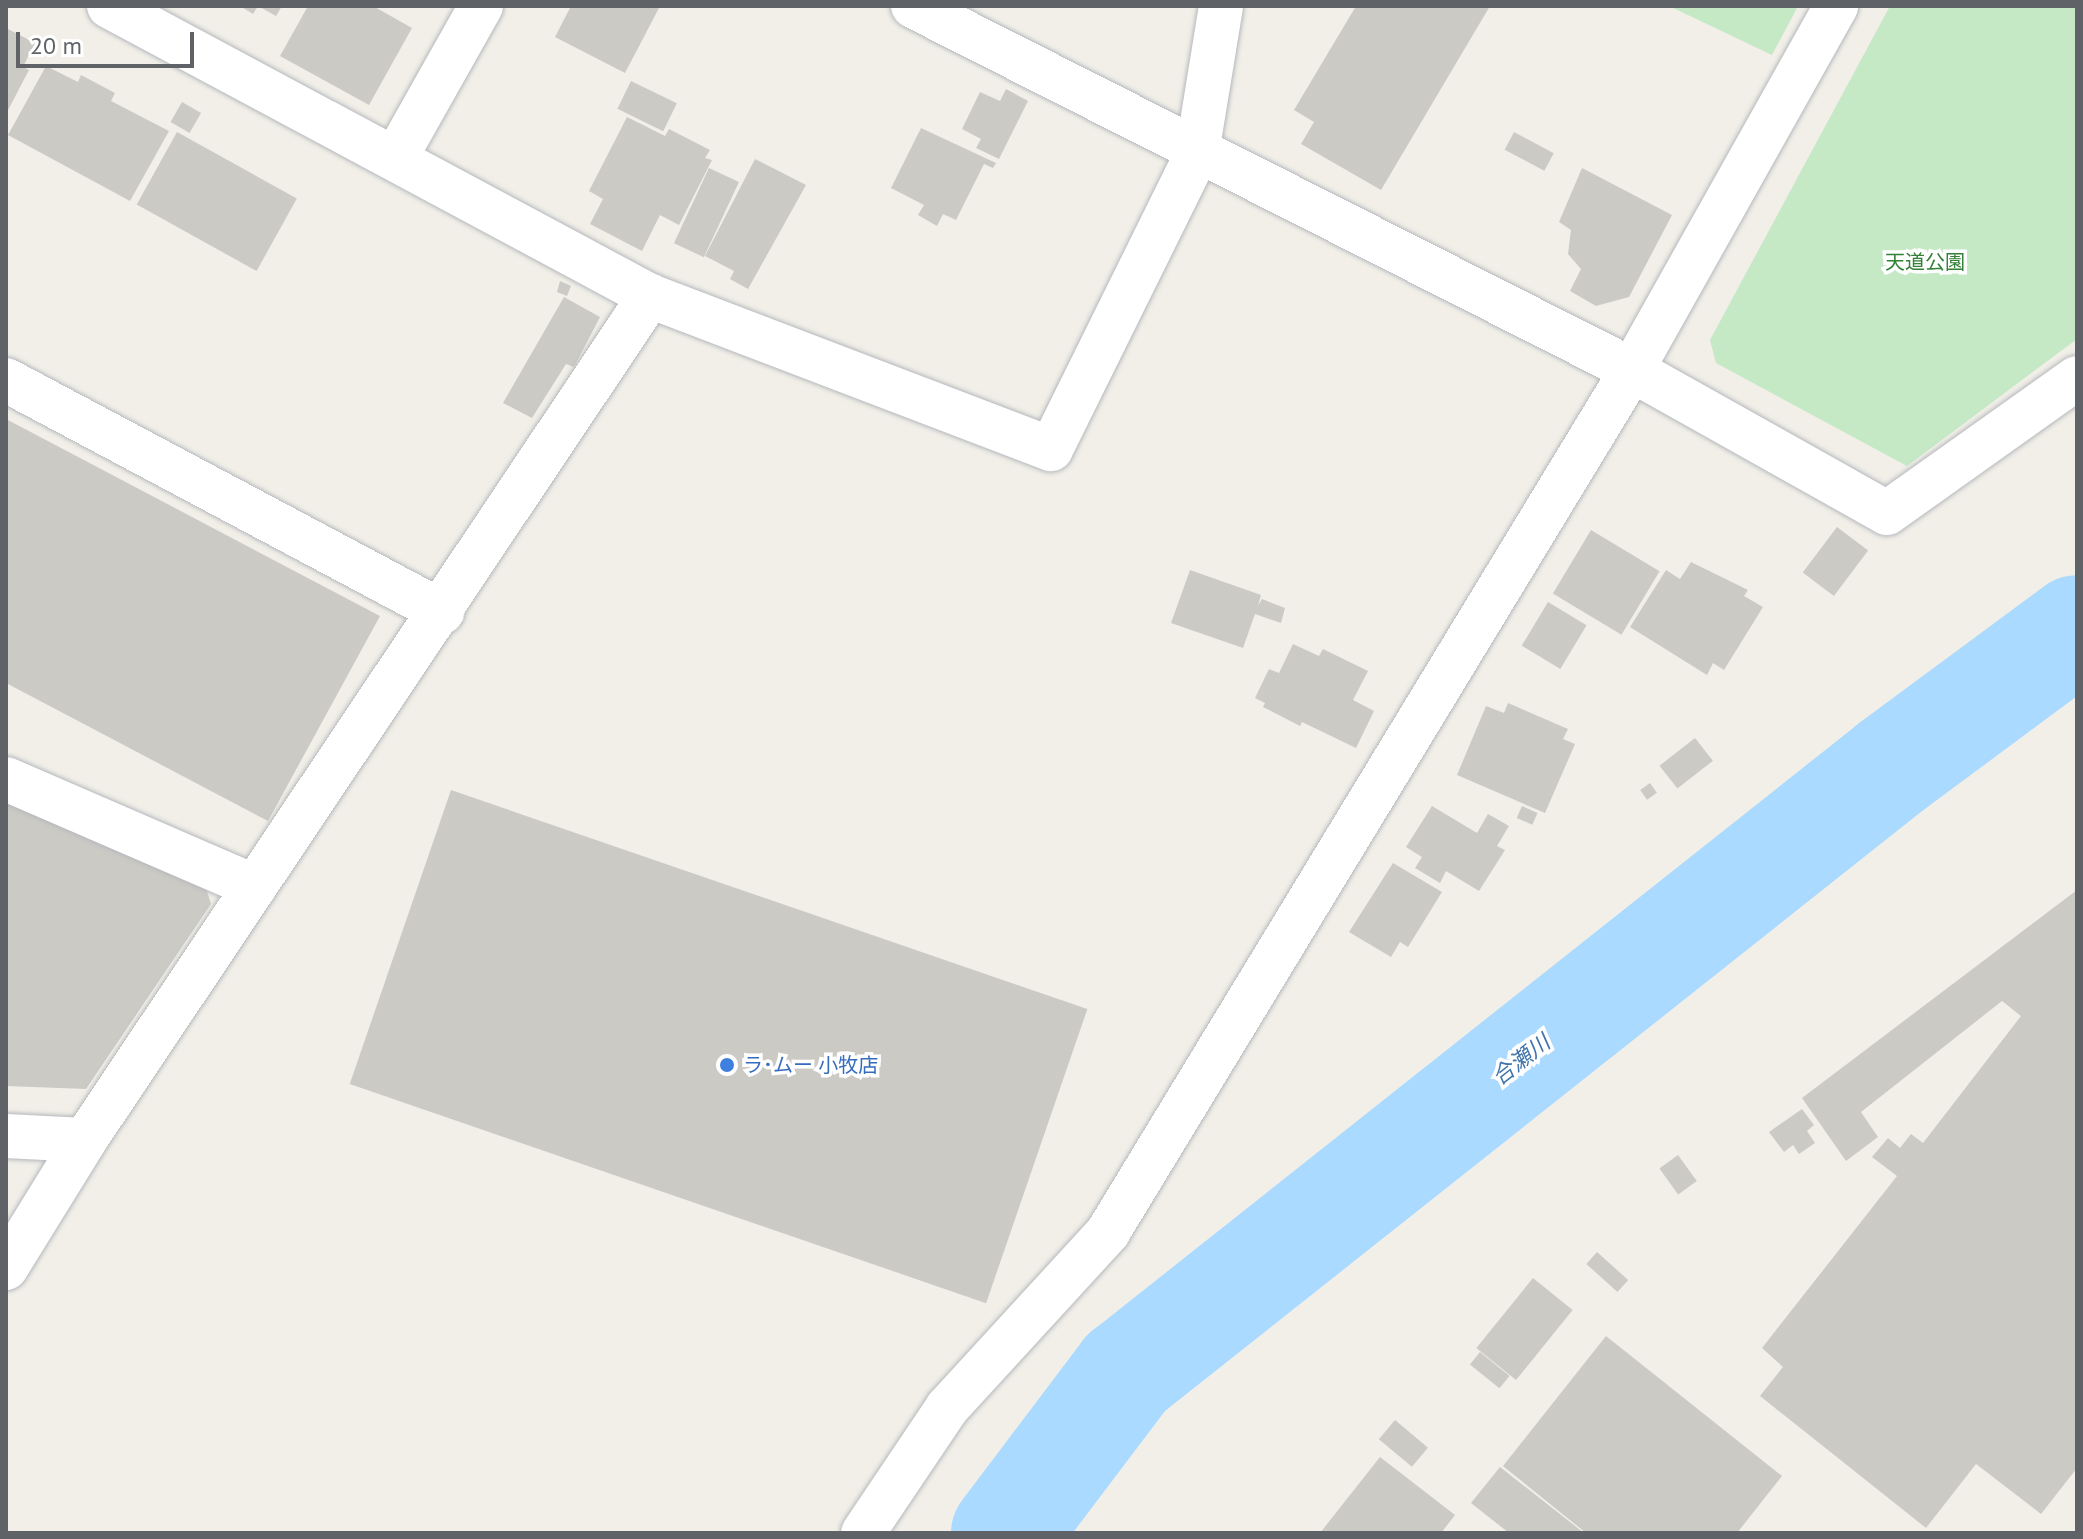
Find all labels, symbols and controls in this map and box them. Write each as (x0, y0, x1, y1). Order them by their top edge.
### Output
scale bar (20, 16, 198, 66)
text: 20 m (30, 30, 82, 61)
park label: 天道公園 (1885, 250, 1965, 274)
water label: 合瀬川 (1487, 1029, 1555, 1091)
place label: ラ･ムー 小牧店 (743, 1053, 878, 1077)
marker: ラ･ムー 小牧店 (718, 1056, 736, 1074)

